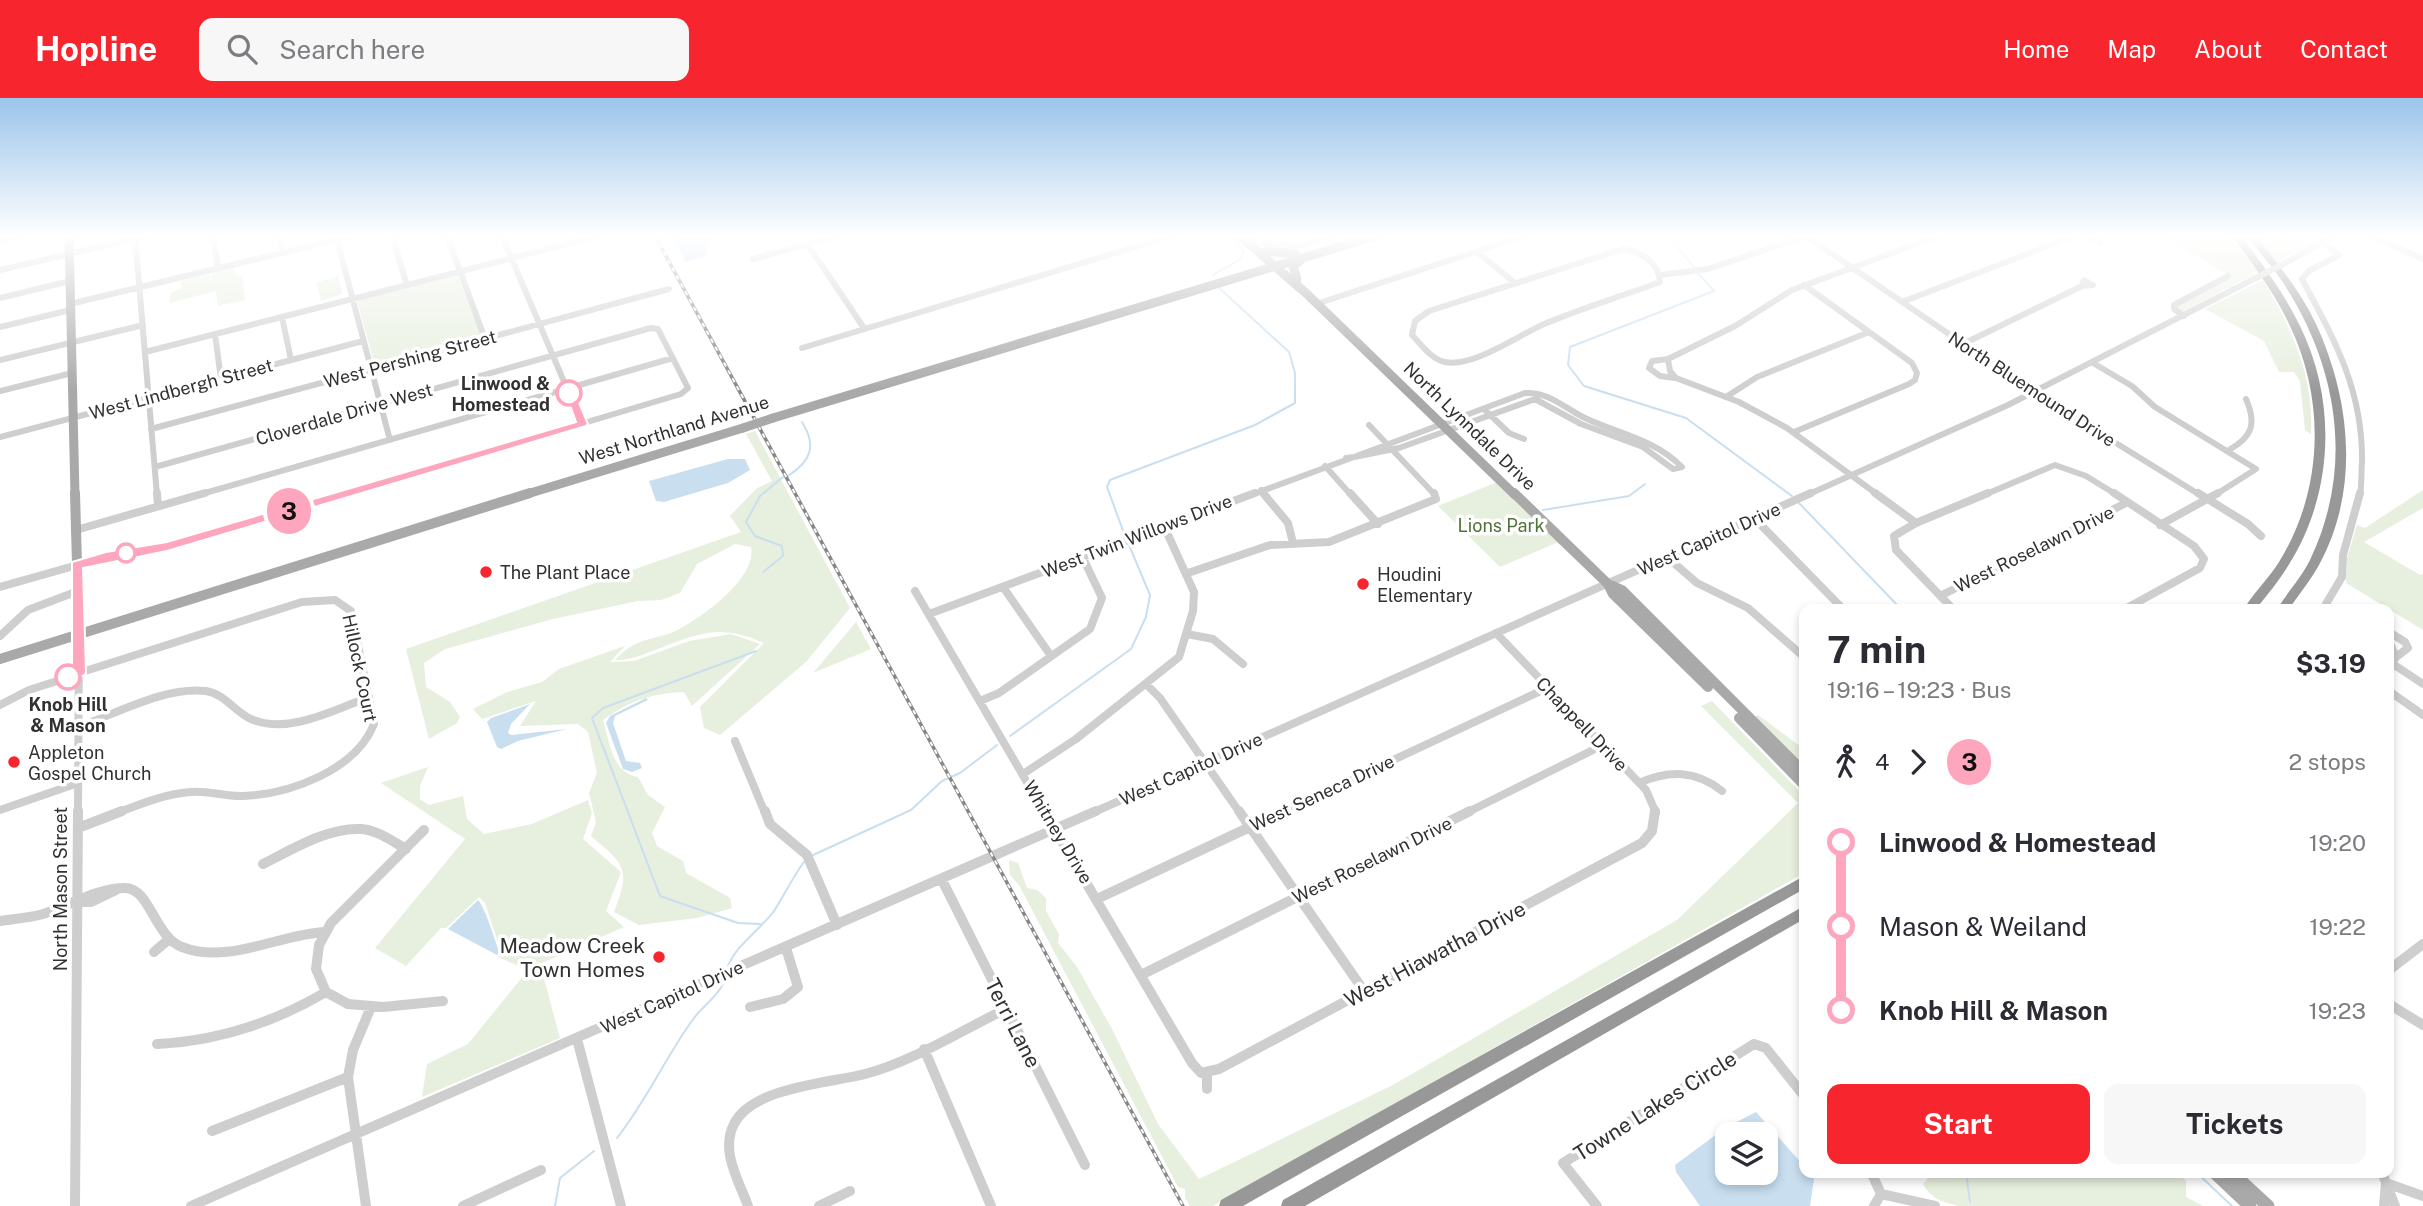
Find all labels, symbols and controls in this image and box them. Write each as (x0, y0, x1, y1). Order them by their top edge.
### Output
search box (199, 18, 689, 81)
text: Hopline (35, 30, 157, 68)
icon: search (223, 30, 261, 68)
text: Search here (279, 34, 425, 65)
text: Home (2003, 35, 2069, 63)
text: Map (2107, 35, 2156, 63)
text: About (2194, 35, 2262, 63)
text: Contact (2300, 35, 2388, 63)
street label: West Pershing Street (321, 326, 499, 392)
street label: North Bluemound Drive (1945, 327, 2119, 451)
street label: West Lindbergh Street (87, 354, 275, 424)
street label: North Lynndale Drive (1400, 357, 1540, 495)
place label: Linwood & Homestead (451, 373, 550, 415)
street label: Cloverdale Drive West (253, 379, 435, 449)
marker: Linwood & Homestead (556, 380, 582, 406)
street label: West Northland Avenue (577, 391, 771, 469)
line badge: 3 (266, 488, 312, 534)
street label: West Twin Willows Drive (1039, 490, 1235, 582)
text: 3 (281, 497, 297, 525)
street label: West Capitol Drive (1634, 498, 1784, 580)
street label: West Roselawn Drive (1951, 501, 2117, 597)
park label: Lions Park (1457, 515, 1545, 536)
unlabelled marker (116, 543, 136, 563)
place label: The Plant Place (500, 562, 630, 583)
marker: The Plant Place (478, 564, 494, 580)
place label: Houdini Elementary (1377, 564, 1473, 606)
marker: Houdini Elementary (1355, 576, 1371, 592)
street label: Hillock Court (338, 612, 382, 724)
text: 7 min (1827, 627, 1926, 672)
text: $3.19 (2296, 648, 2366, 679)
marker: Knob Hill & Mason (55, 664, 81, 690)
street label: Chappell Drive (1532, 673, 1632, 775)
text: 19:16 – 19:23 · Bus (1827, 676, 2011, 703)
place label: Knob Hill & Mason (28, 694, 108, 736)
street label: West Capitol Drive (1116, 728, 1266, 810)
place label: Appleton Gospel Church (28, 742, 151, 784)
icon: walk (1827, 743, 1865, 781)
icon: forward (1899, 743, 1937, 781)
text: 4 (1875, 748, 1889, 775)
text: 3 (1961, 748, 1977, 776)
text: 2 stops (2288, 748, 2366, 775)
street label: West Seneca Drive (1247, 750, 1397, 836)
marker: Appleton Gospel Church (6, 754, 22, 770)
street label: Whitney Drive (1019, 777, 1097, 887)
street label: North Mason Street (50, 807, 71, 971)
street label: West Roselawn Drive (1289, 812, 1455, 908)
text: Linwood & Homestead (1879, 827, 2156, 858)
text: 19:20 (2309, 829, 2366, 856)
street label: West Hiawatha Drive (1340, 896, 1530, 1012)
text: Mason & Weiland (1879, 911, 2087, 942)
text: 19:22 (2309, 913, 2366, 940)
place label: Meadow Creek Town Homes (499, 933, 645, 982)
marker: Meadow Creek Town Homes (651, 949, 667, 965)
street label: West Capitol Drive (597, 956, 747, 1038)
street label: Terri Lane (980, 974, 1046, 1072)
text: Knob Hill & Mason (1879, 995, 2108, 1026)
text: 19:23 (2308, 997, 2366, 1024)
street label: Towne Lakes Circle (1569, 1046, 1741, 1166)
button: Start (1827, 1084, 2090, 1164)
button: Tickets (2104, 1084, 2366, 1164)
map controls (1715, 1122, 1778, 1185)
button: layers (1715, 1122, 1778, 1185)

